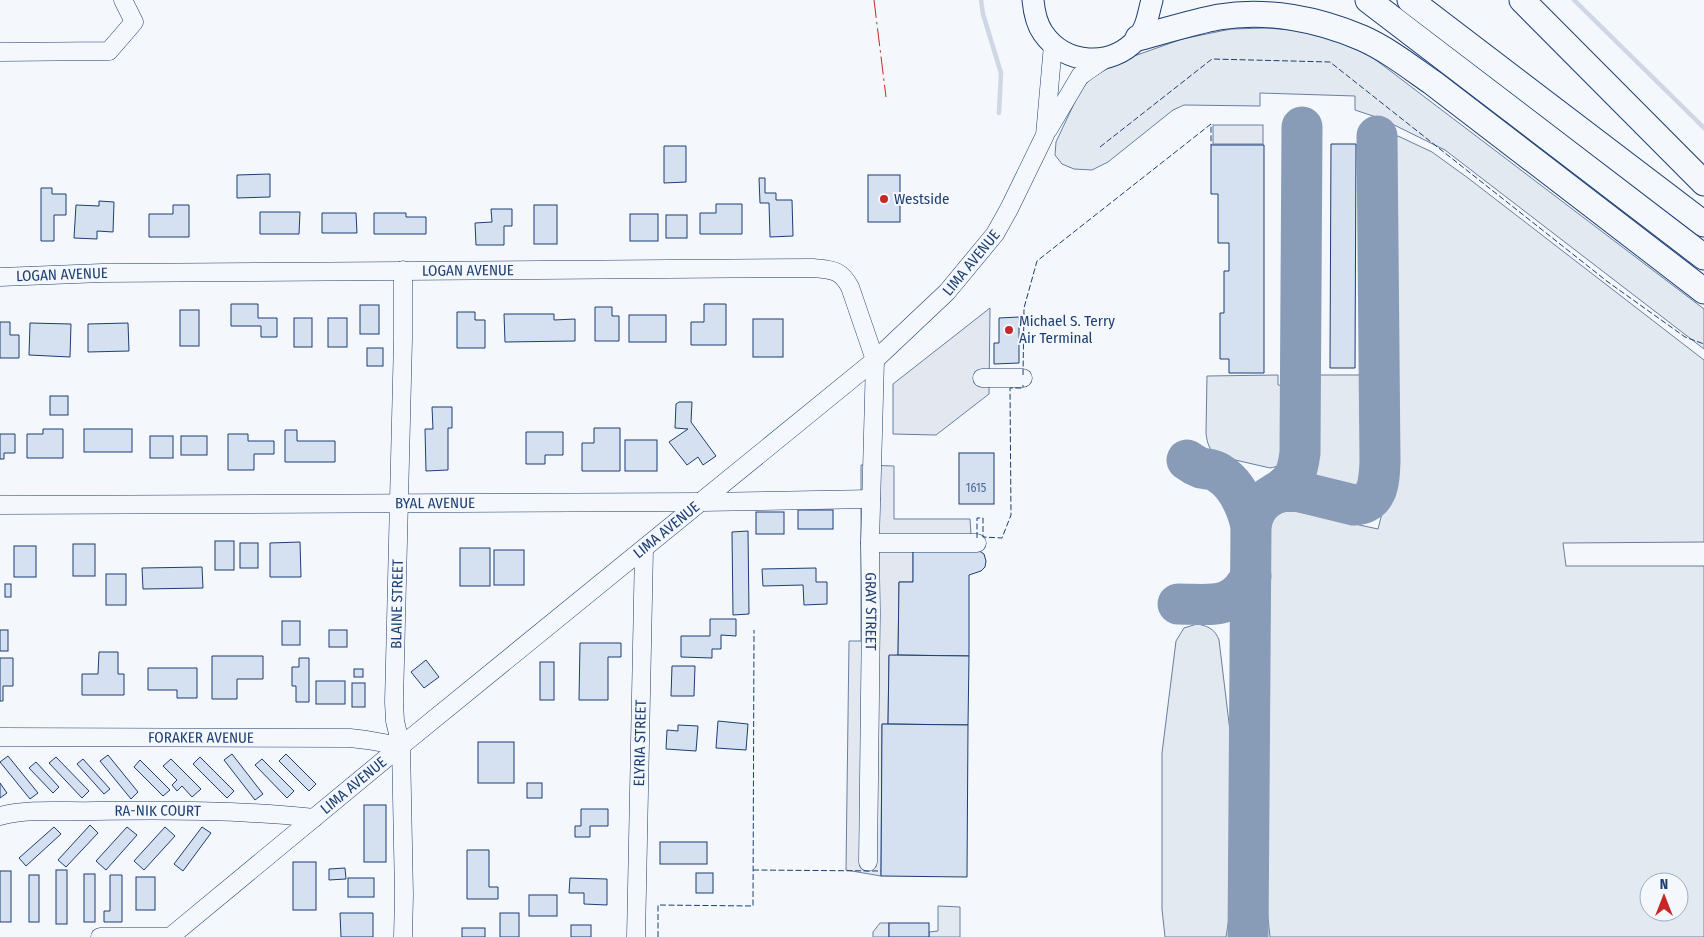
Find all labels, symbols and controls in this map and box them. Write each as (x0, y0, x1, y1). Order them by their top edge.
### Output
place label: Westside (894, 190, 949, 208)
marker: Westside (878, 193, 890, 205)
street label: LIMA AVENUE (939, 226, 1004, 299)
street label: LOGAN AVENUE (422, 261, 514, 280)
street label: LOGAN AVENUE (16, 264, 108, 285)
place label: Michael S. Terry Air Terminal (1019, 312, 1115, 347)
marker: Michael S. Terry Air Terminal (1003, 324, 1015, 336)
house number: 1615 (966, 481, 987, 495)
street label: BYAL AVENUE (395, 494, 475, 512)
street label: LIMA AVENUE (630, 498, 703, 562)
street label: BLAINE STREET (387, 559, 407, 649)
street label: GRAY STREET (861, 572, 880, 651)
street label: ELYRIA STREET (630, 699, 650, 787)
street label: FORAKER AVENUE (148, 728, 254, 747)
street label: LIMA AVENUE (317, 753, 390, 818)
street label: RA-NIK COURT (114, 802, 201, 820)
north arrow (1639, 872, 1689, 922)
text: N (1660, 876, 1668, 893)

